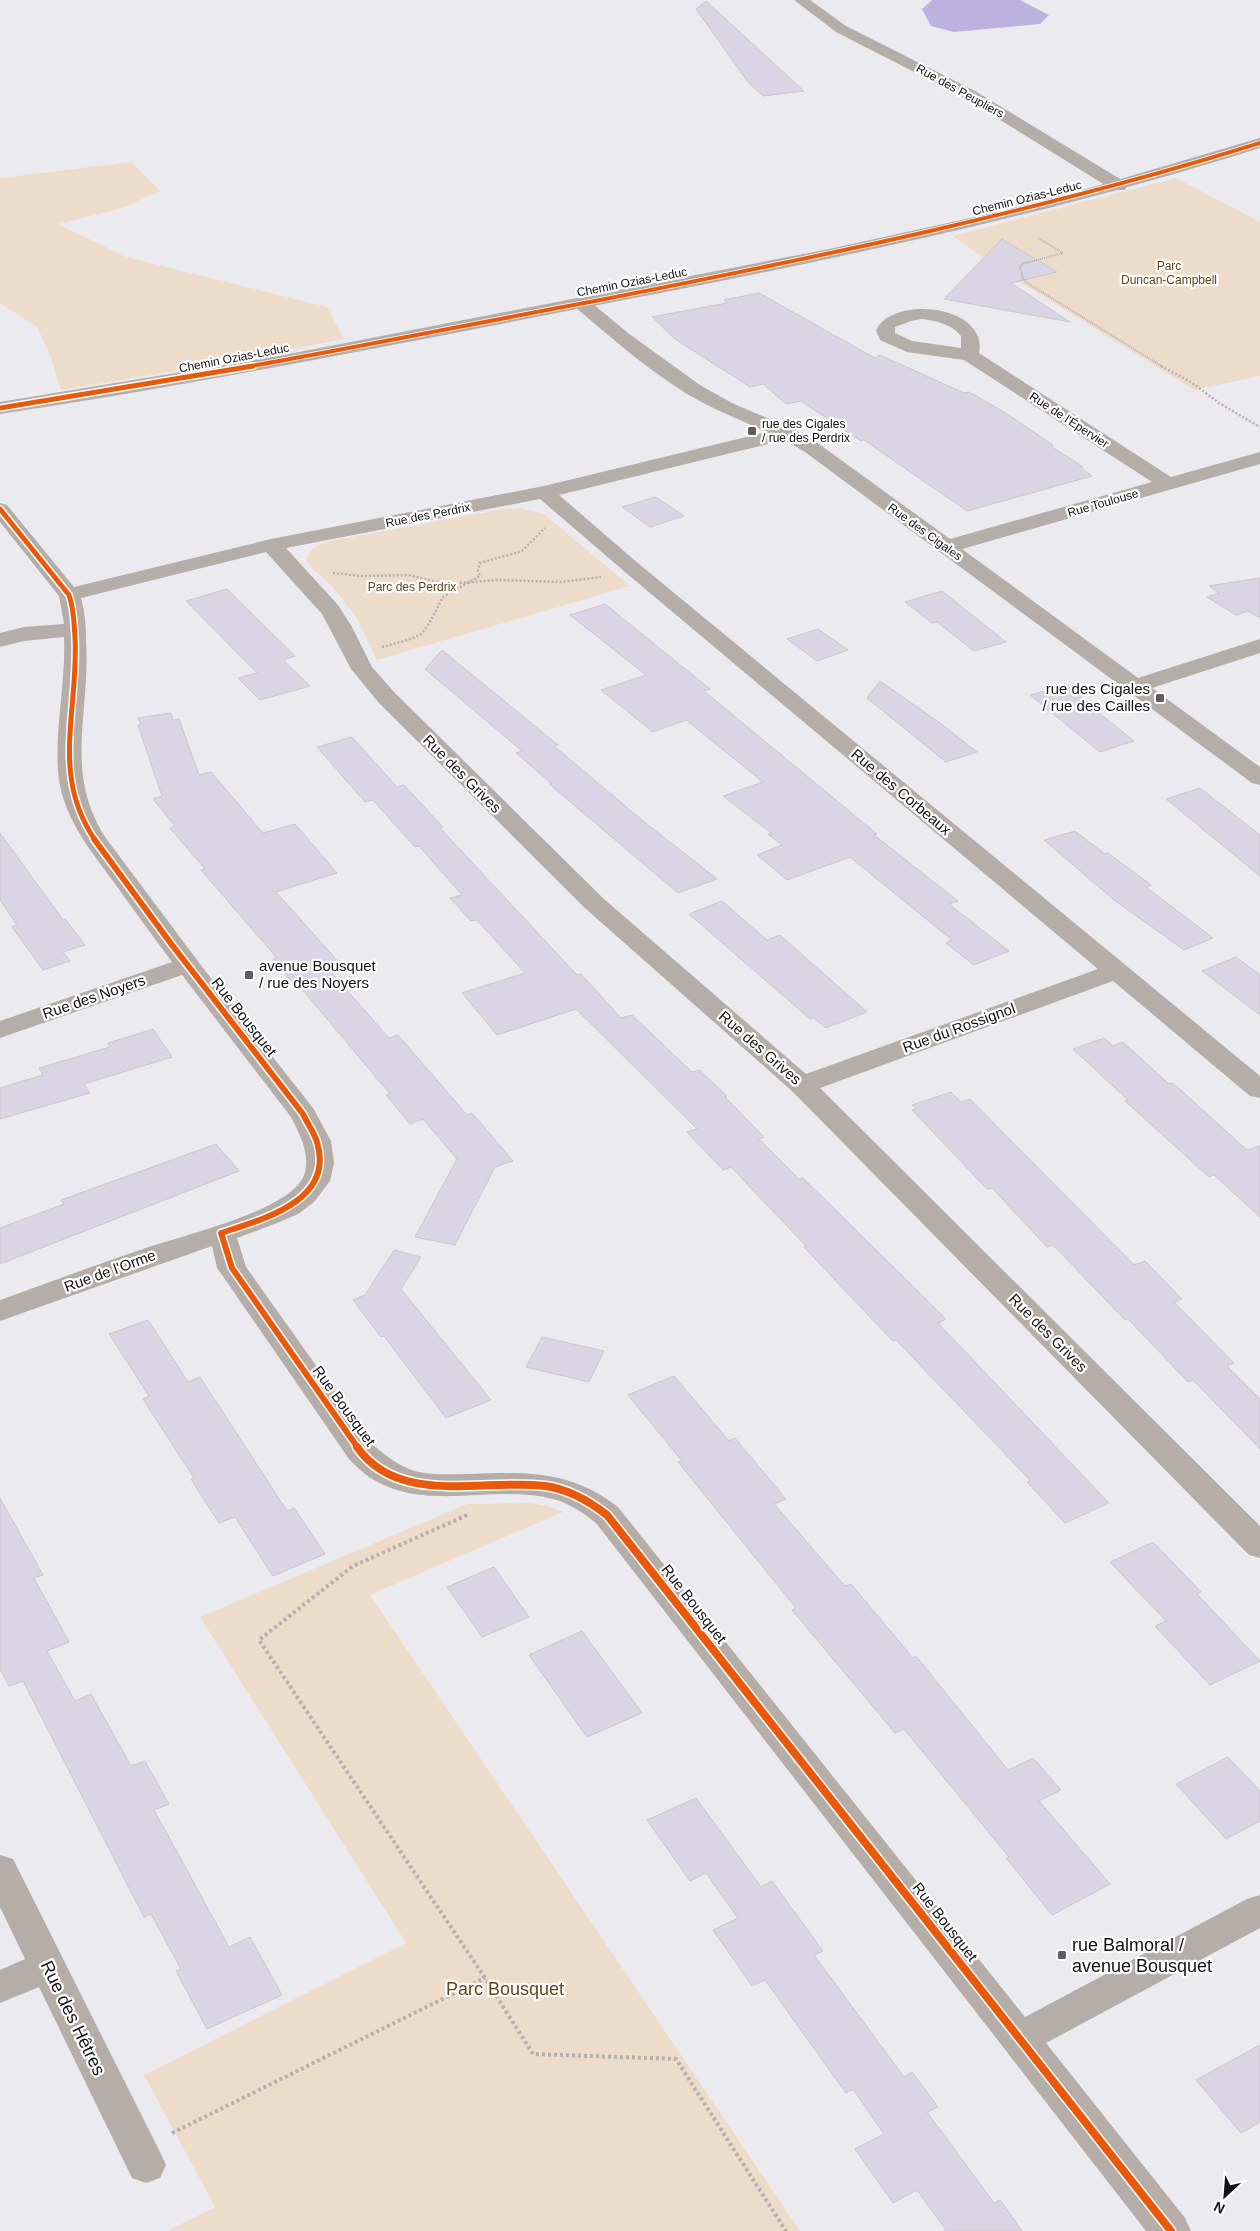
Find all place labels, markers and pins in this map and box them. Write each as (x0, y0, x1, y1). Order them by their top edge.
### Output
place label: rue des Cigales / rue des Perdrix (762, 417, 850, 445)
marker: rue des Cigales / rue des Perdrix (746, 425, 758, 437)
place label: rue des Cigales / rue des Cailles (1042, 680, 1150, 714)
marker: rue des Cigales / rue des Cailles (1154, 692, 1166, 704)
place label: avenue Bousquet / rue des Noyers (259, 957, 377, 991)
marker: avenue Bousquet / rue des Noyers (243, 969, 255, 981)
place label: rue Balmoral / avenue Bousquet (1072, 1935, 1212, 1976)
marker: rue Balmoral / avenue Bousquet (1056, 1949, 1068, 1961)

